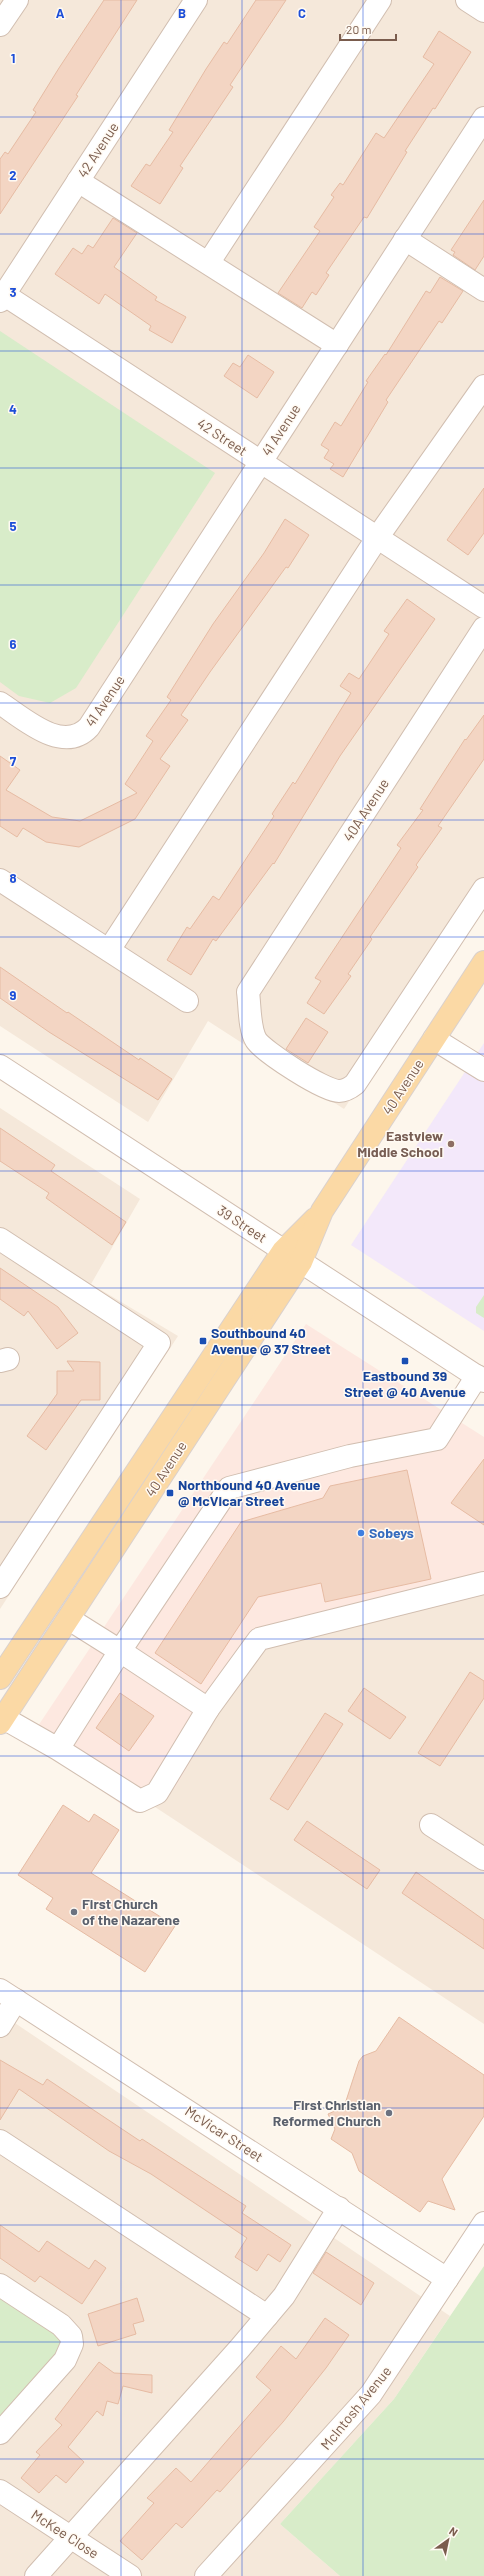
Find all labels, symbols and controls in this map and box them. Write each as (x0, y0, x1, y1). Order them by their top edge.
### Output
text: A (56, 5, 65, 21)
text: B (178, 5, 186, 21)
text: C (298, 5, 306, 21)
scale bar (340, 16, 396, 42)
text: 20 m (346, 22, 372, 36)
text: 1 (11, 50, 15, 66)
street label: 42 Avenue (73, 119, 122, 181)
text: 2 (9, 167, 17, 183)
text: 3 (9, 284, 17, 300)
text: 4 (9, 401, 17, 417)
street label: 41 Avenue (257, 401, 304, 459)
street label: 42 Street (194, 414, 250, 459)
text: 5 (9, 518, 17, 534)
text: 6 (10, 636, 17, 652)
street label: 41 Avenue (81, 672, 128, 730)
text: 7 (10, 753, 17, 769)
street label: 40A Avenue (339, 775, 392, 844)
text: 8 (9, 870, 17, 886)
text: 9 (10, 987, 17, 1003)
street label: 40 Avenue (378, 1056, 427, 1118)
place label: Eastview Middle School (357, 1127, 443, 1160)
marker: Eastview Middle School (446, 1139, 456, 1149)
street label: 39 Street (214, 1201, 270, 1246)
place label: Southbound 40 Avenue @ 37 Street (211, 1324, 331, 1357)
marker: Southbound 40 Avenue @ 37 Street (198, 1336, 208, 1346)
marker: Eastbound 39 Street @ 40 Avenue (400, 1356, 410, 1366)
place label: Eastbound 39 Street @ 40 Avenue (344, 1367, 466, 1400)
street label: 40 Avenue (141, 1438, 190, 1500)
place label: Northbound 40 Avenue @ McVicar Street (178, 1476, 321, 1509)
marker: Northbound 40 Avenue @ McVicar Street (165, 1488, 175, 1498)
place label: Sobeys (369, 1524, 414, 1541)
marker: Sobeys (356, 1528, 366, 1538)
place label: First Church of the Nazarene (82, 1895, 180, 1928)
marker: First Church of the Nazarene (69, 1907, 79, 1917)
place label: First Christian Reformed Church (273, 2096, 381, 2129)
street label: McVicar Street (182, 2102, 266, 2165)
marker: First Christian Reformed Church (384, 2108, 394, 2118)
street label: McIntosh Avenue (317, 2362, 394, 2453)
street label: McKee Close (28, 2506, 102, 2562)
north arrow (428, 2520, 468, 2560)
text: N (447, 2524, 460, 2539)

